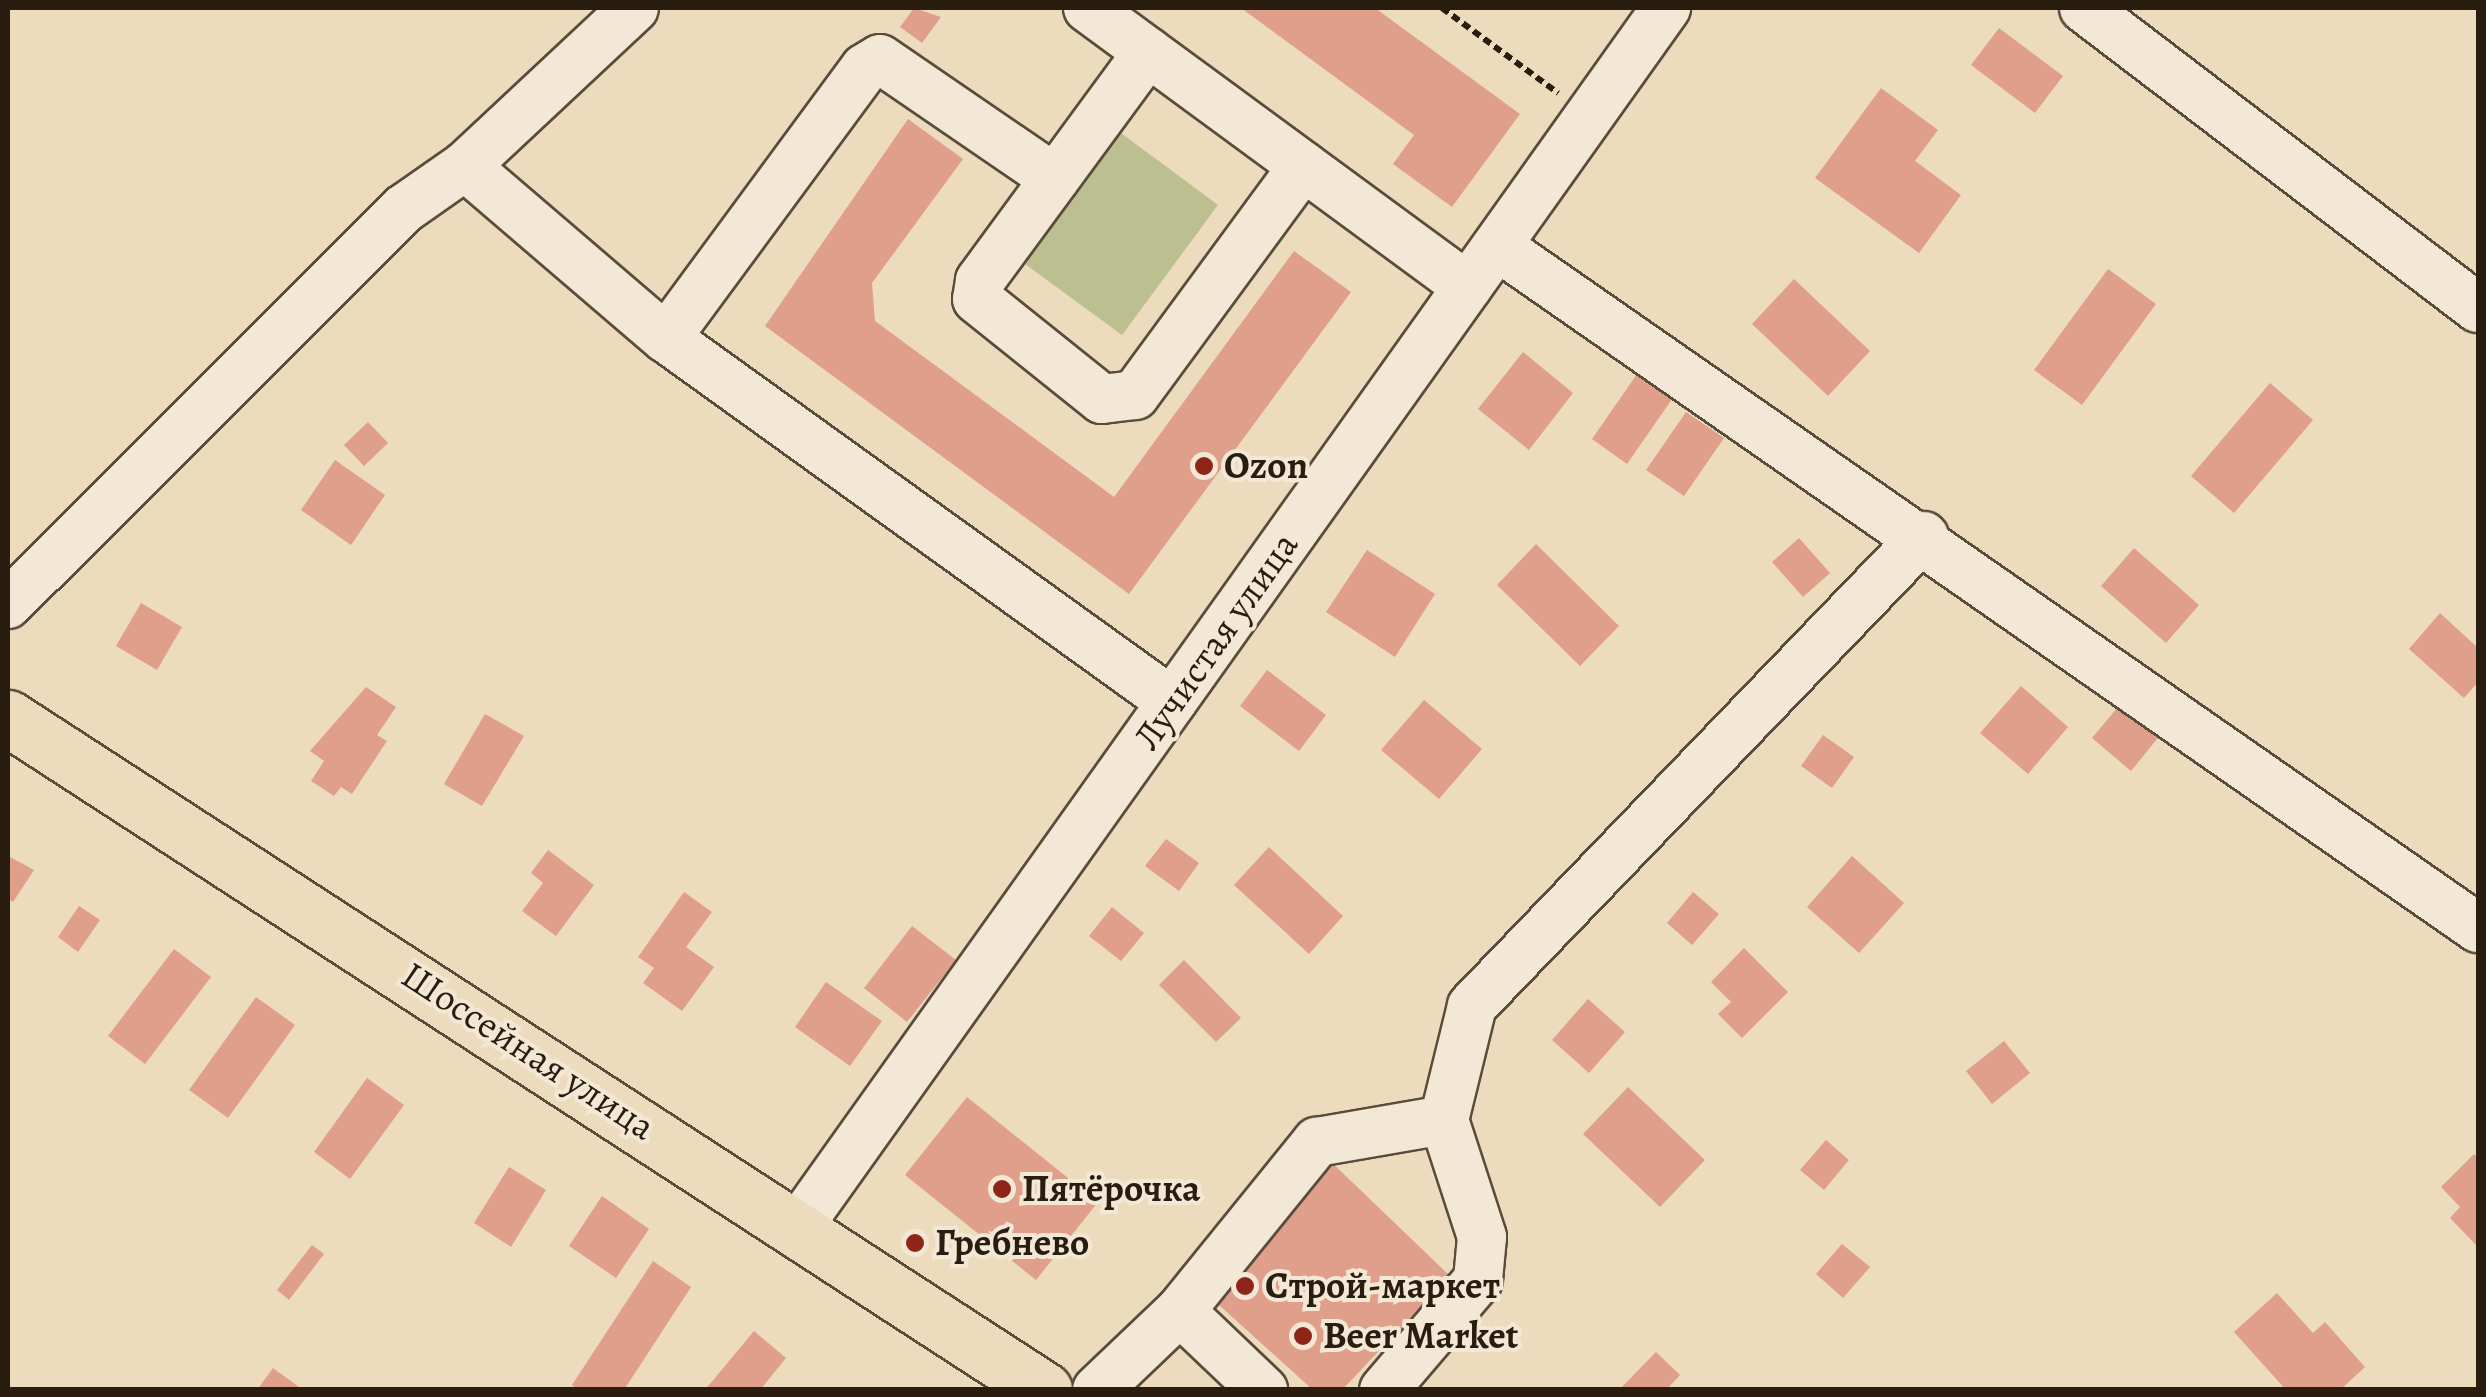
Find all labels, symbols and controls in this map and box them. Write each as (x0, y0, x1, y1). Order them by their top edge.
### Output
place label: Ozon (1224, 443, 1308, 489)
marker: Ozon (1193, 455, 1215, 477)
street label: Лучистая улица (1124, 523, 1308, 759)
street label: Шоссейная улица (393, 952, 663, 1150)
place label: Пятёрочка (1022, 1166, 1200, 1212)
marker: Пятёрочка (991, 1178, 1013, 1200)
place label: Гребнево (935, 1220, 1089, 1266)
marker: Гребнево (904, 1232, 926, 1254)
place label: Строй-маркет (1265, 1263, 1500, 1309)
marker: Строй-маркет (1234, 1275, 1256, 1297)
place label: Beer Market (1323, 1313, 1518, 1359)
marker: Beer Market (1292, 1325, 1314, 1347)

